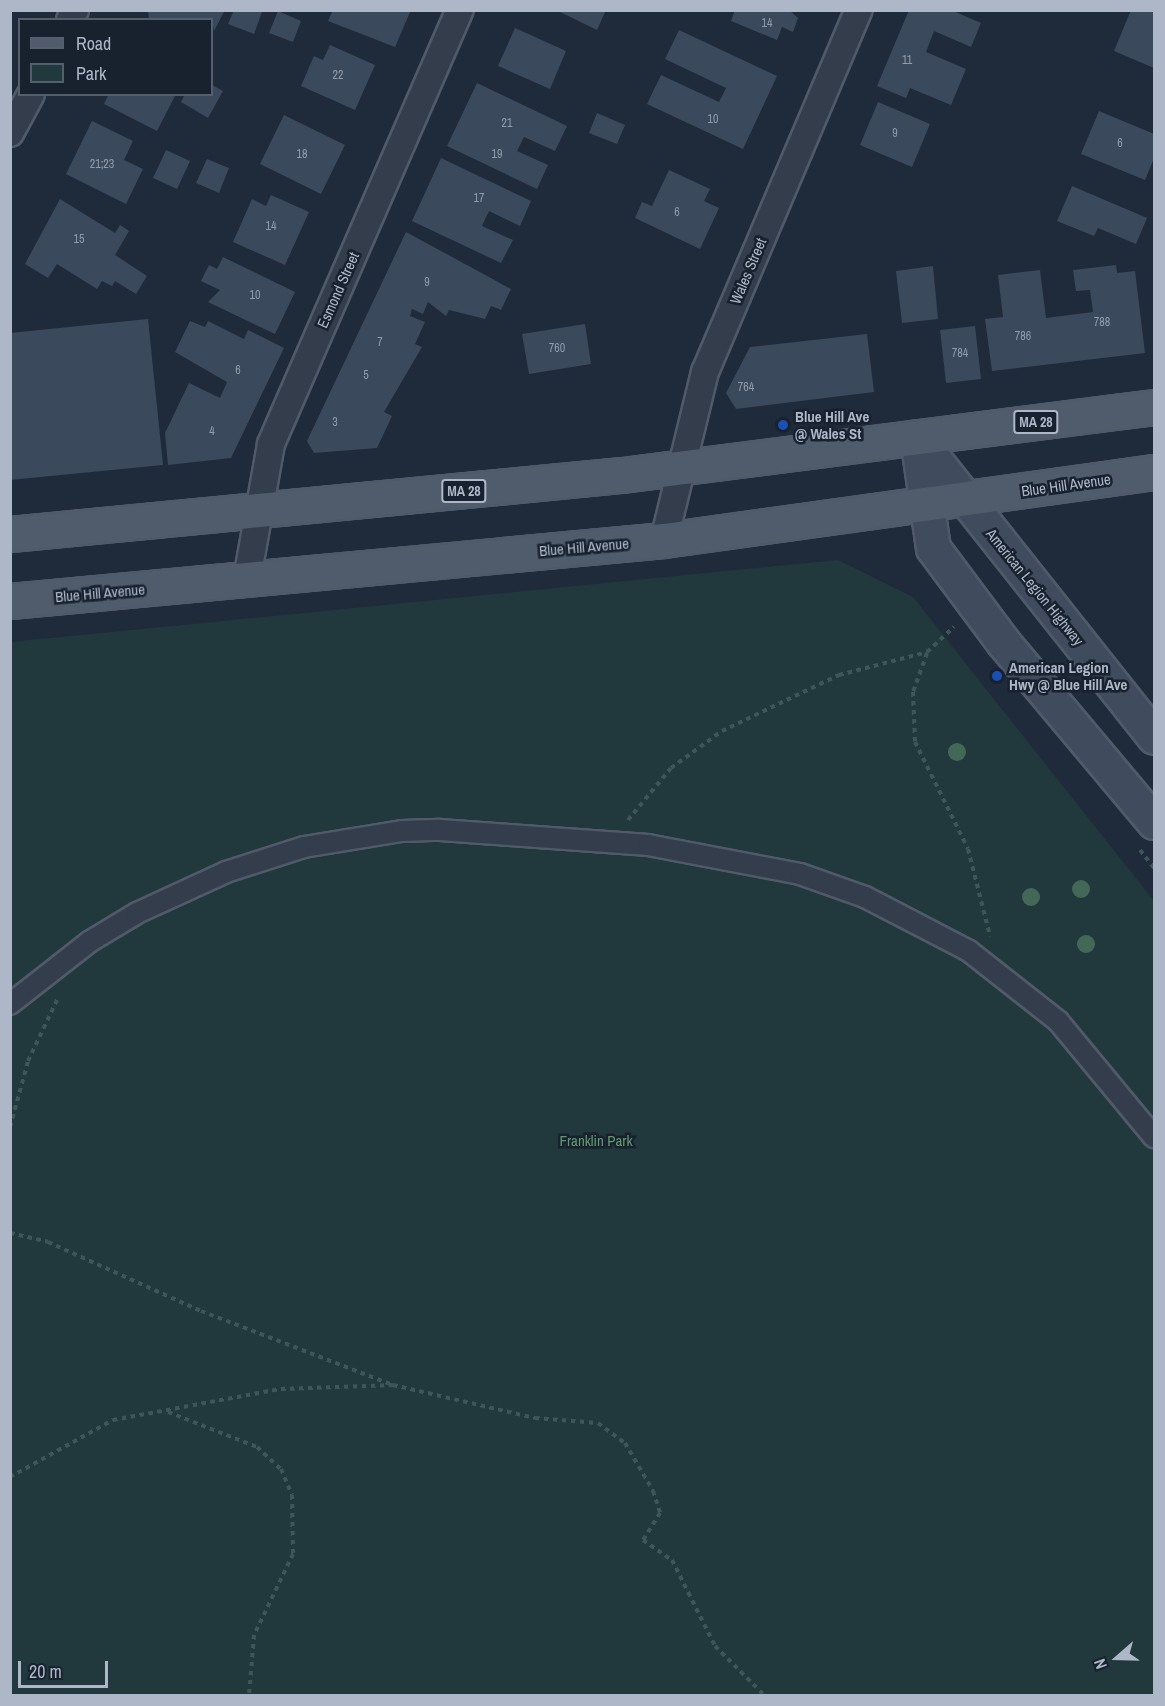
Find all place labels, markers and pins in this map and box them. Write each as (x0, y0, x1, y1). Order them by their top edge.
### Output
place label: Blue Hill Ave @ Wales St (795, 407, 870, 442)
marker: Blue Hill Ave @ Wales St (776, 418, 790, 432)
place label: American Legion Hwy @ Blue Hill Ave (1009, 658, 1128, 693)
marker: American Legion Hwy @ Blue Hill Ave (990, 669, 1004, 683)

